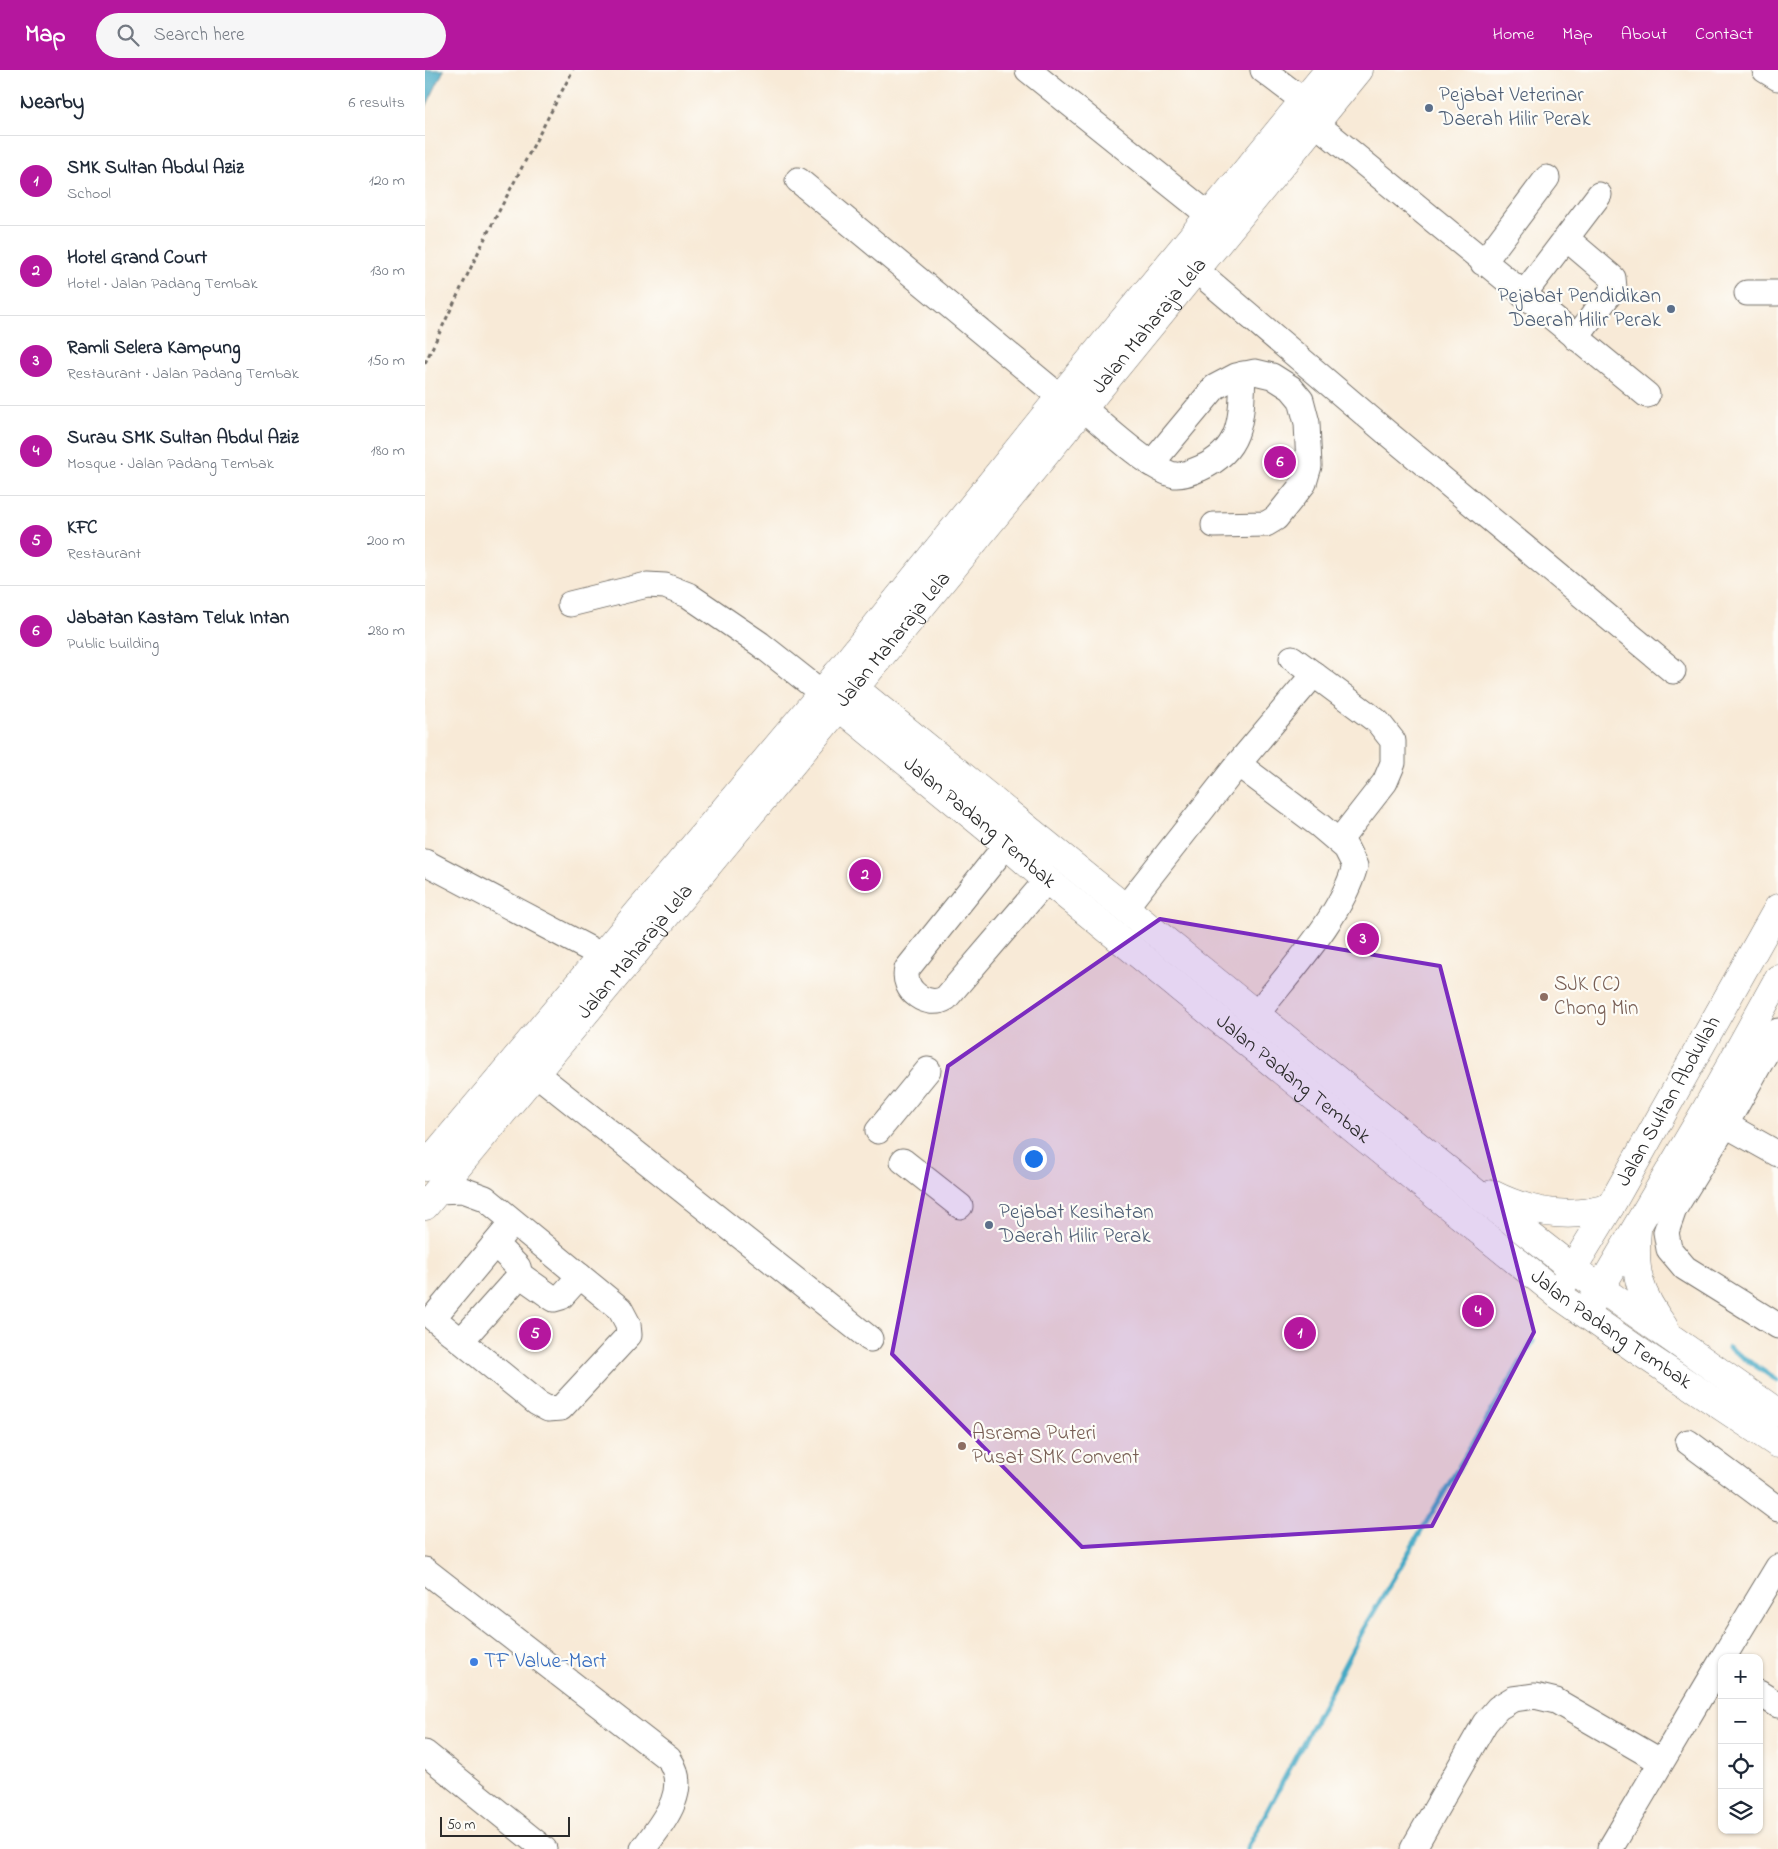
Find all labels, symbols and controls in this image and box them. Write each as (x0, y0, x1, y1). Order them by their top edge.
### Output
search box (96, 13, 446, 58)
text: Map (25, 18, 66, 53)
icon: search (114, 21, 142, 49)
text: Search here (154, 22, 245, 49)
text: Home (1493, 22, 1534, 48)
text: Map (1562, 22, 1593, 48)
text: About (1621, 22, 1667, 48)
text: Contact (1695, 22, 1753, 48)
place label: Pejabat Veterinar Daerah Hilir Perak (1438, 81, 1591, 135)
text: Nearby (20, 88, 84, 118)
text: 6 results (348, 91, 405, 115)
marker: Pejabat Veterinar Daerah Hilir Perak (1423, 102, 1435, 114)
text: SMK Sultan Abdul Aziz (67, 155, 244, 182)
text: 1 (33, 169, 39, 193)
text: 120 m (369, 169, 405, 193)
text: School (67, 182, 111, 206)
text: Hotel Grand Court (67, 245, 207, 272)
street label: Jalan Maharaja Lela (1085, 252, 1215, 401)
text: 2 (32, 259, 40, 283)
text: 130 m (370, 259, 405, 283)
text: Hotel · Jalan Padang Tembak (67, 272, 257, 296)
place label: Pejabat Pendidikan Daerah Hilir Perak (1498, 282, 1662, 336)
marker: Pejabat Pendidikan Daerah Hilir Perak (1665, 303, 1677, 315)
text: Ramli Selera Kampung (67, 335, 240, 362)
text: 3 (33, 349, 39, 373)
text: 150 m (367, 349, 405, 373)
text: Restaurant · Jalan Padang Tembak (67, 362, 299, 386)
text: Surau SMK Sultan Abdul Aziz (67, 425, 299, 452)
text: 4 (33, 439, 39, 463)
text: 180 m (371, 439, 405, 463)
pin: 6 (1264, 443, 1296, 481)
text: Mosque · Jalan Padang Tembak (67, 452, 274, 476)
text: KFC (67, 515, 97, 542)
text: 5 (31, 529, 41, 553)
text: 200 m (367, 529, 405, 553)
text: Restaurant (67, 542, 141, 566)
street label: Jalan Maharaja Lela (829, 565, 959, 715)
text: Jabatan Kastam Teluk Intan (67, 605, 289, 632)
text: 6 (32, 619, 40, 643)
text: 280 m (368, 619, 405, 643)
text: Public building (67, 632, 159, 656)
street label: Jalan Padang Tembak (896, 750, 1063, 897)
pin: 2 (849, 856, 881, 894)
street label: Jalan Maharaja Lela (570, 878, 701, 1026)
pin: 3 (1347, 920, 1379, 958)
place label: SJK (C) Chong Min (1554, 970, 1638, 1026)
marker: SJK (C) Chong Min (1538, 991, 1550, 1003)
street label: Jalan Padang Tembak (1209, 1007, 1377, 1152)
street label: Jalan Sultan Abdullah (1609, 1011, 1729, 1192)
your location (1021, 1146, 1047, 1172)
place label: Pejabat Kesihatan Daerah Hilir Perak (998, 1198, 1154, 1252)
marker: Pejabat Kesihatan Daerah Hilir Perak (983, 1219, 995, 1231)
street label: Jalan Padang Tembak (1523, 1263, 1698, 1398)
pin: 4 (1462, 1292, 1494, 1330)
pin: 1 (1284, 1314, 1316, 1352)
pin: 5 (519, 1315, 551, 1353)
place label: Asrama Puteri Pusat SMK Convent (972, 1419, 1139, 1473)
marker: Asrama Puteri Pusat SMK Convent (956, 1440, 968, 1452)
place label: TF Value-Mart (484, 1647, 607, 1677)
map controls (1718, 1654, 1763, 1834)
button: + (1718, 1654, 1763, 1699)
marker: TF Value-Mart (468, 1656, 480, 1668)
button: − (1718, 1699, 1763, 1744)
button: locate (1718, 1744, 1763, 1789)
button: layers (1718, 1789, 1763, 1834)
scale bar (440, 1814, 570, 1837)
text: 50 m (447, 1815, 475, 1836)

